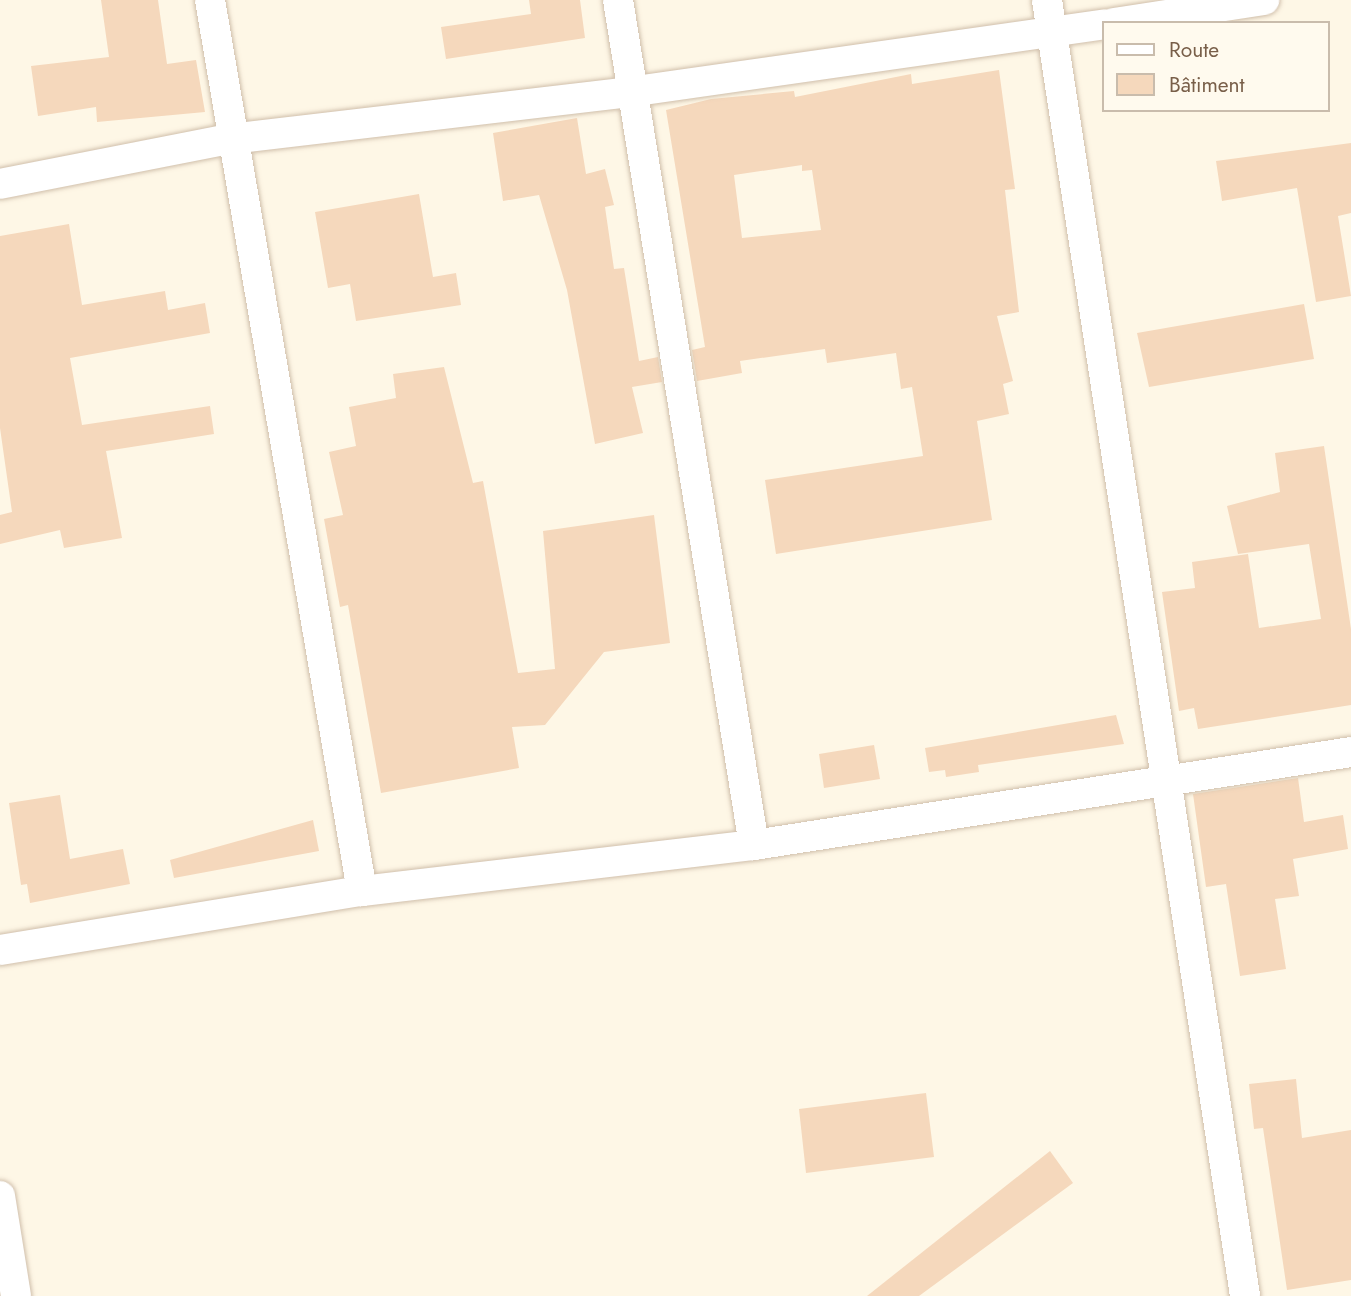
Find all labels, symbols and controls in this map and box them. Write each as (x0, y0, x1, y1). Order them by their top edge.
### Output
legend (1102, 21, 1330, 112)
text: Route (1169, 35, 1219, 65)
text: Bâtiment (1169, 70, 1245, 100)

